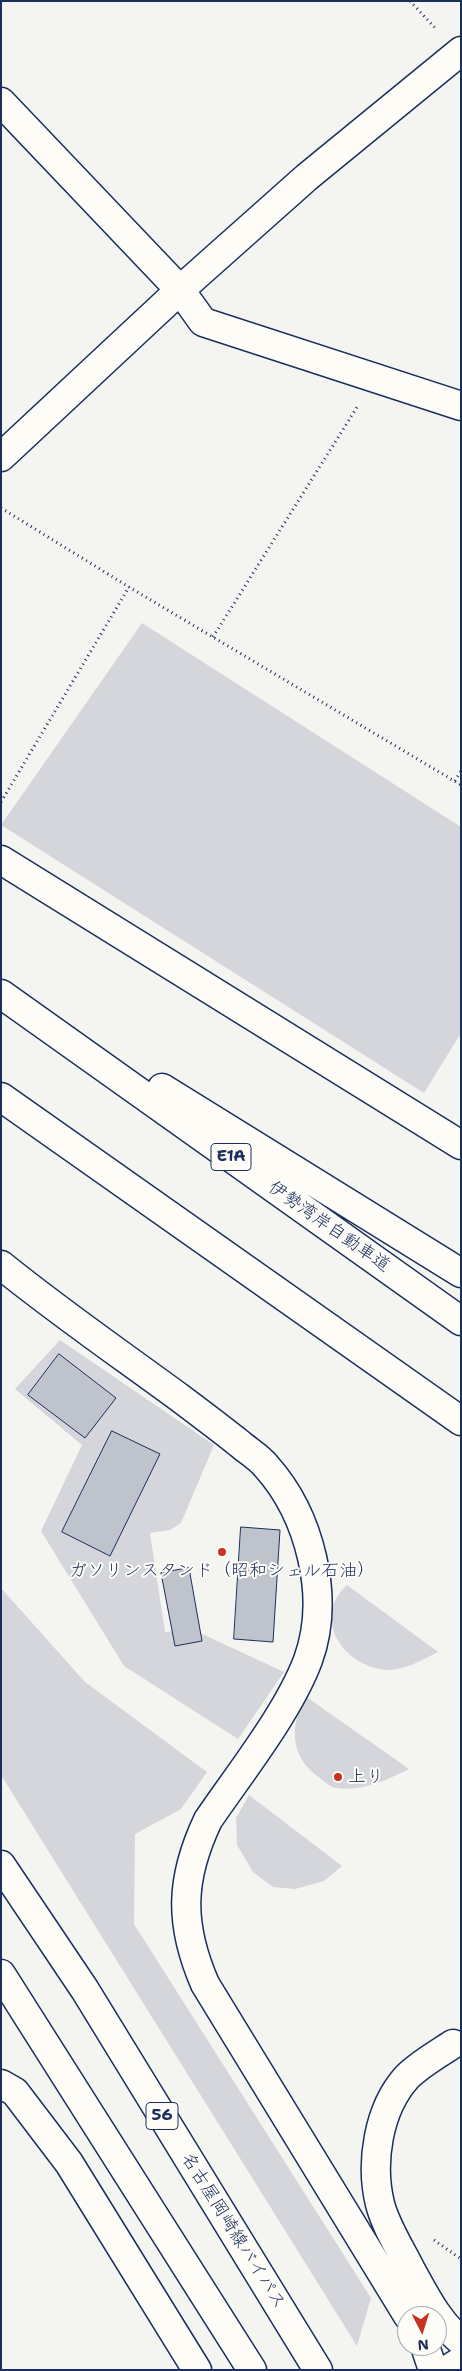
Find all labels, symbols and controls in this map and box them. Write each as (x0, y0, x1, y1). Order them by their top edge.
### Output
road number: E1A (211, 1144, 251, 1170)
street label: 伊勢湾岸自動車道 (264, 1177, 394, 1277)
marker: ガソリンスタンド（昭和シェル石油） (216, 1546, 228, 1558)
place label: ガソリンスタンド（昭和シェル石油） (69, 1560, 375, 1582)
place label: 上り (348, 1766, 384, 1788)
marker: 上り (332, 1771, 344, 1783)
road number: 56 (146, 2102, 178, 2130)
street label: 名古屋岡崎線バイパス (176, 2149, 290, 2313)
north arrow (397, 2306, 447, 2356)
text: N (417, 2335, 430, 2354)

